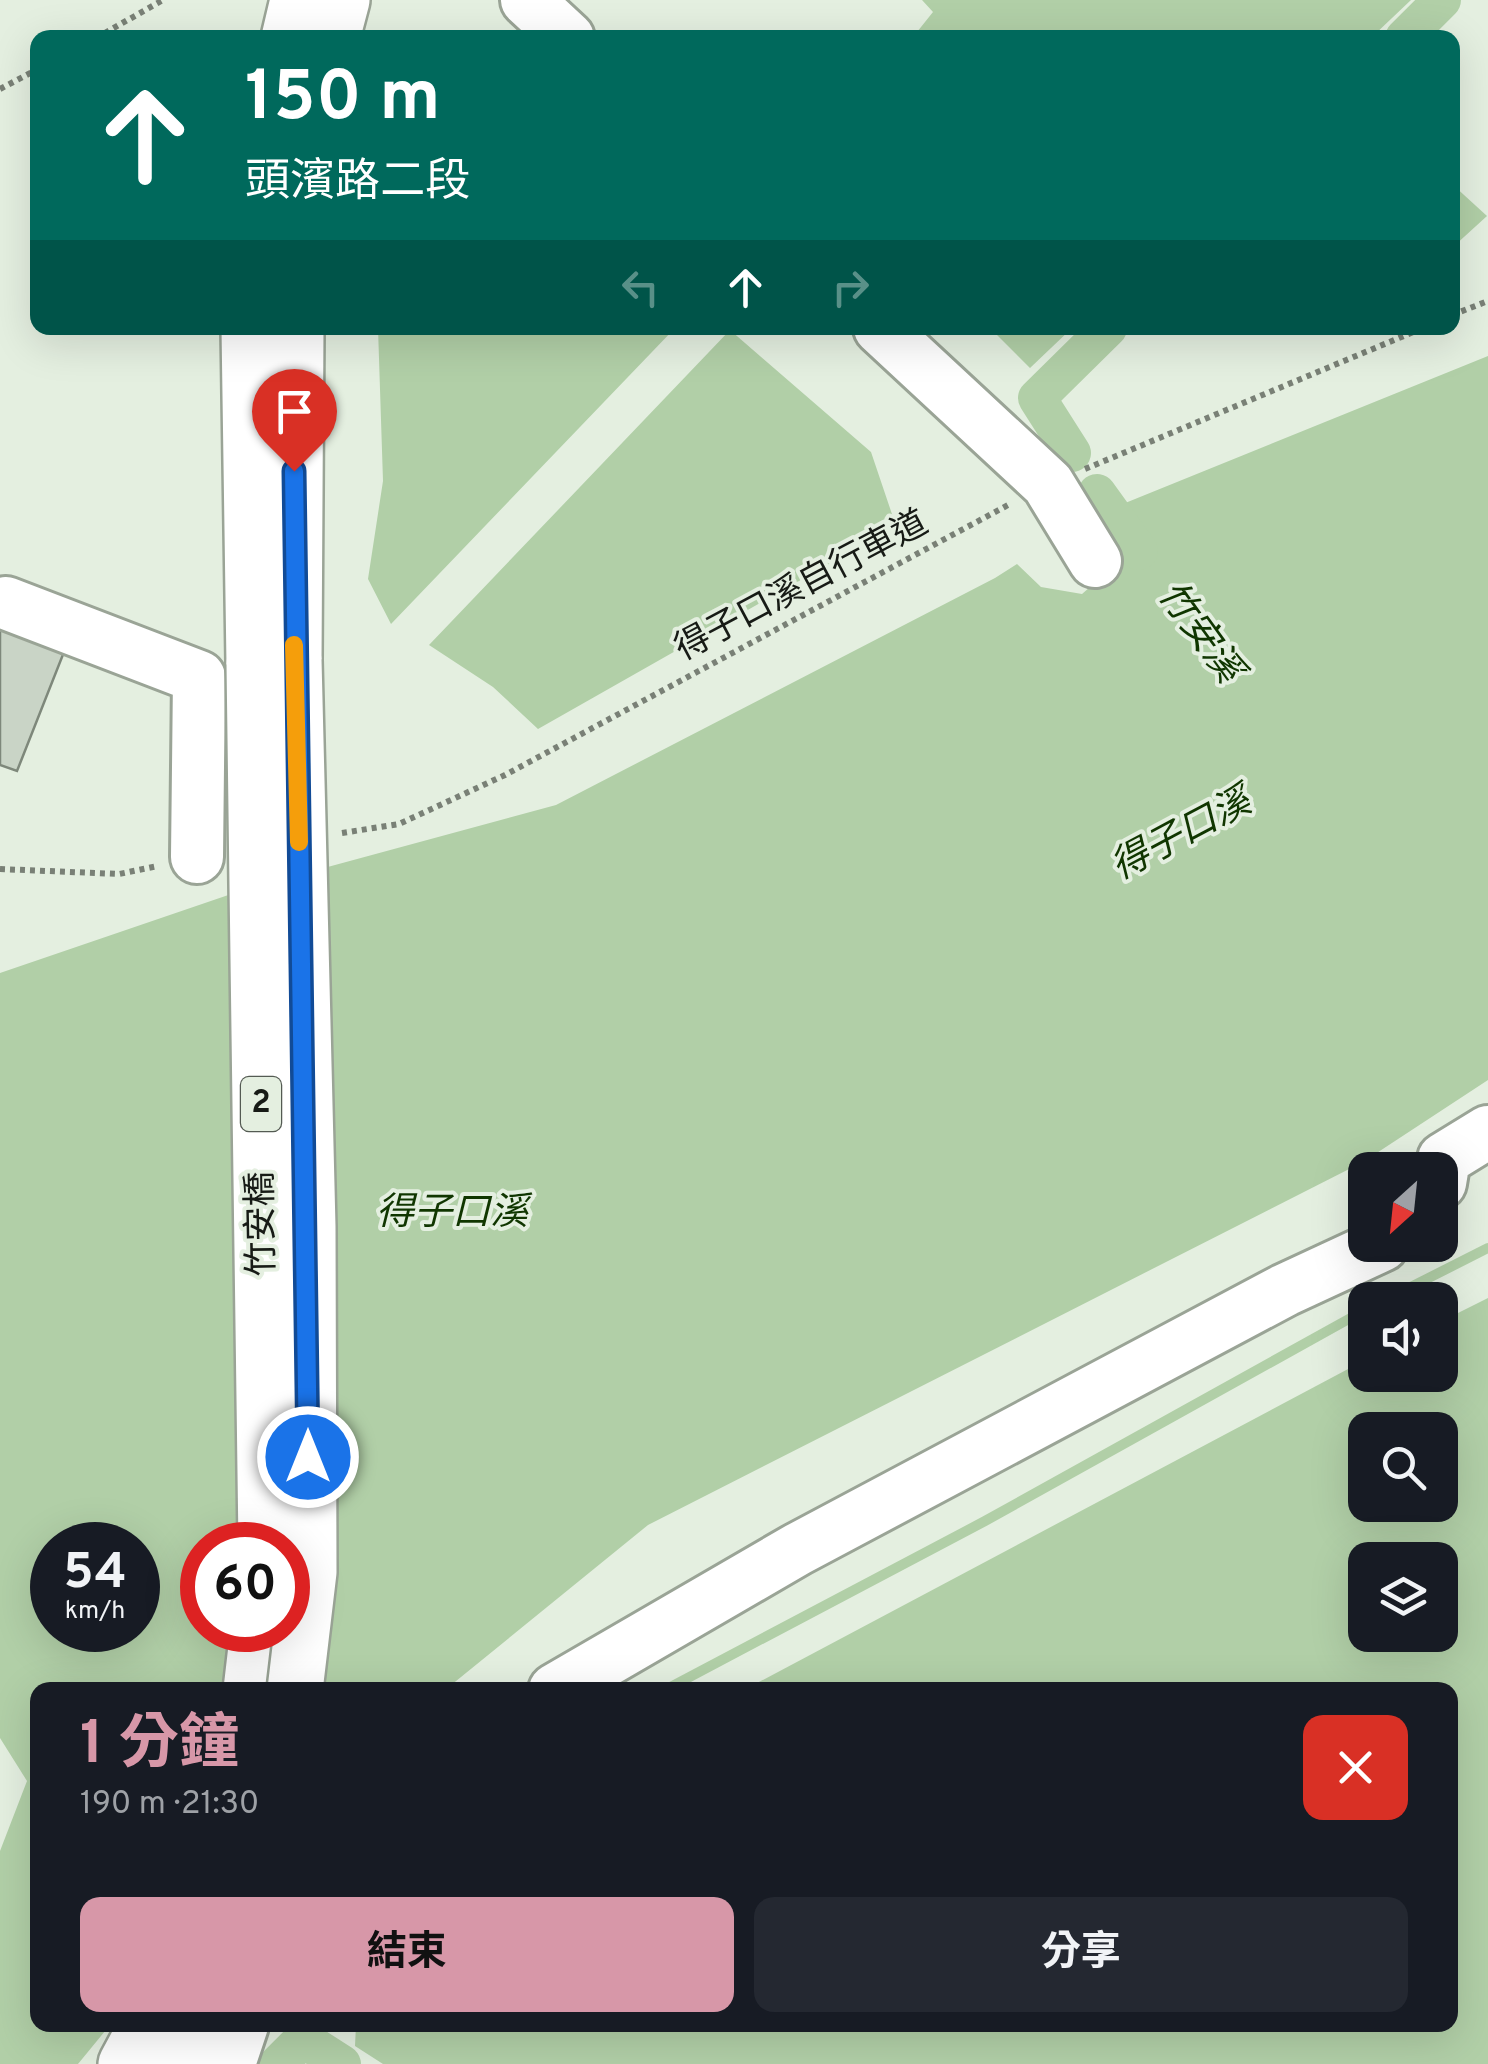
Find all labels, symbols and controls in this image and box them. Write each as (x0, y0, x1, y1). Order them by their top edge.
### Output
text: 150 m (245, 56, 440, 145)
icon: ahead (80, 70, 210, 200)
text: 頭濱路二段 (245, 155, 470, 212)
icon: left (613, 260, 668, 315)
icon: ahead (718, 260, 773, 315)
icon: right (823, 260, 878, 315)
pin (252, 369, 337, 472)
icon: arrive (267, 384, 322, 439)
street label: 得子口溪自行車道 (668, 502, 936, 672)
water label: 竹安溪 (1145, 572, 1254, 698)
water label: 得子口溪 (1103, 776, 1265, 893)
road number: 2 (241, 1077, 281, 1131)
north arrow (1348, 1152, 1458, 1262)
map controls (1348, 1152, 1458, 1652)
street label: 竹安橋 (240, 1171, 286, 1277)
water label: 得子口溪 (376, 1190, 533, 1239)
button: sound (1348, 1282, 1458, 1392)
position arrow (256, 1405, 360, 1509)
button: search (1348, 1412, 1458, 1522)
speed limit sign: 60 (180, 1522, 310, 1652)
button: layers (1348, 1542, 1458, 1652)
text: 54 (63, 1543, 127, 1606)
text: km/h (65, 1596, 125, 1628)
text: 1 分鐘 (80, 1709, 239, 1785)
button: close (1303, 1715, 1408, 1820)
text: 190 m · 21:30 (80, 1785, 259, 1825)
button: 結束 (80, 1897, 734, 2012)
button: 分享 (754, 1897, 1408, 2012)

